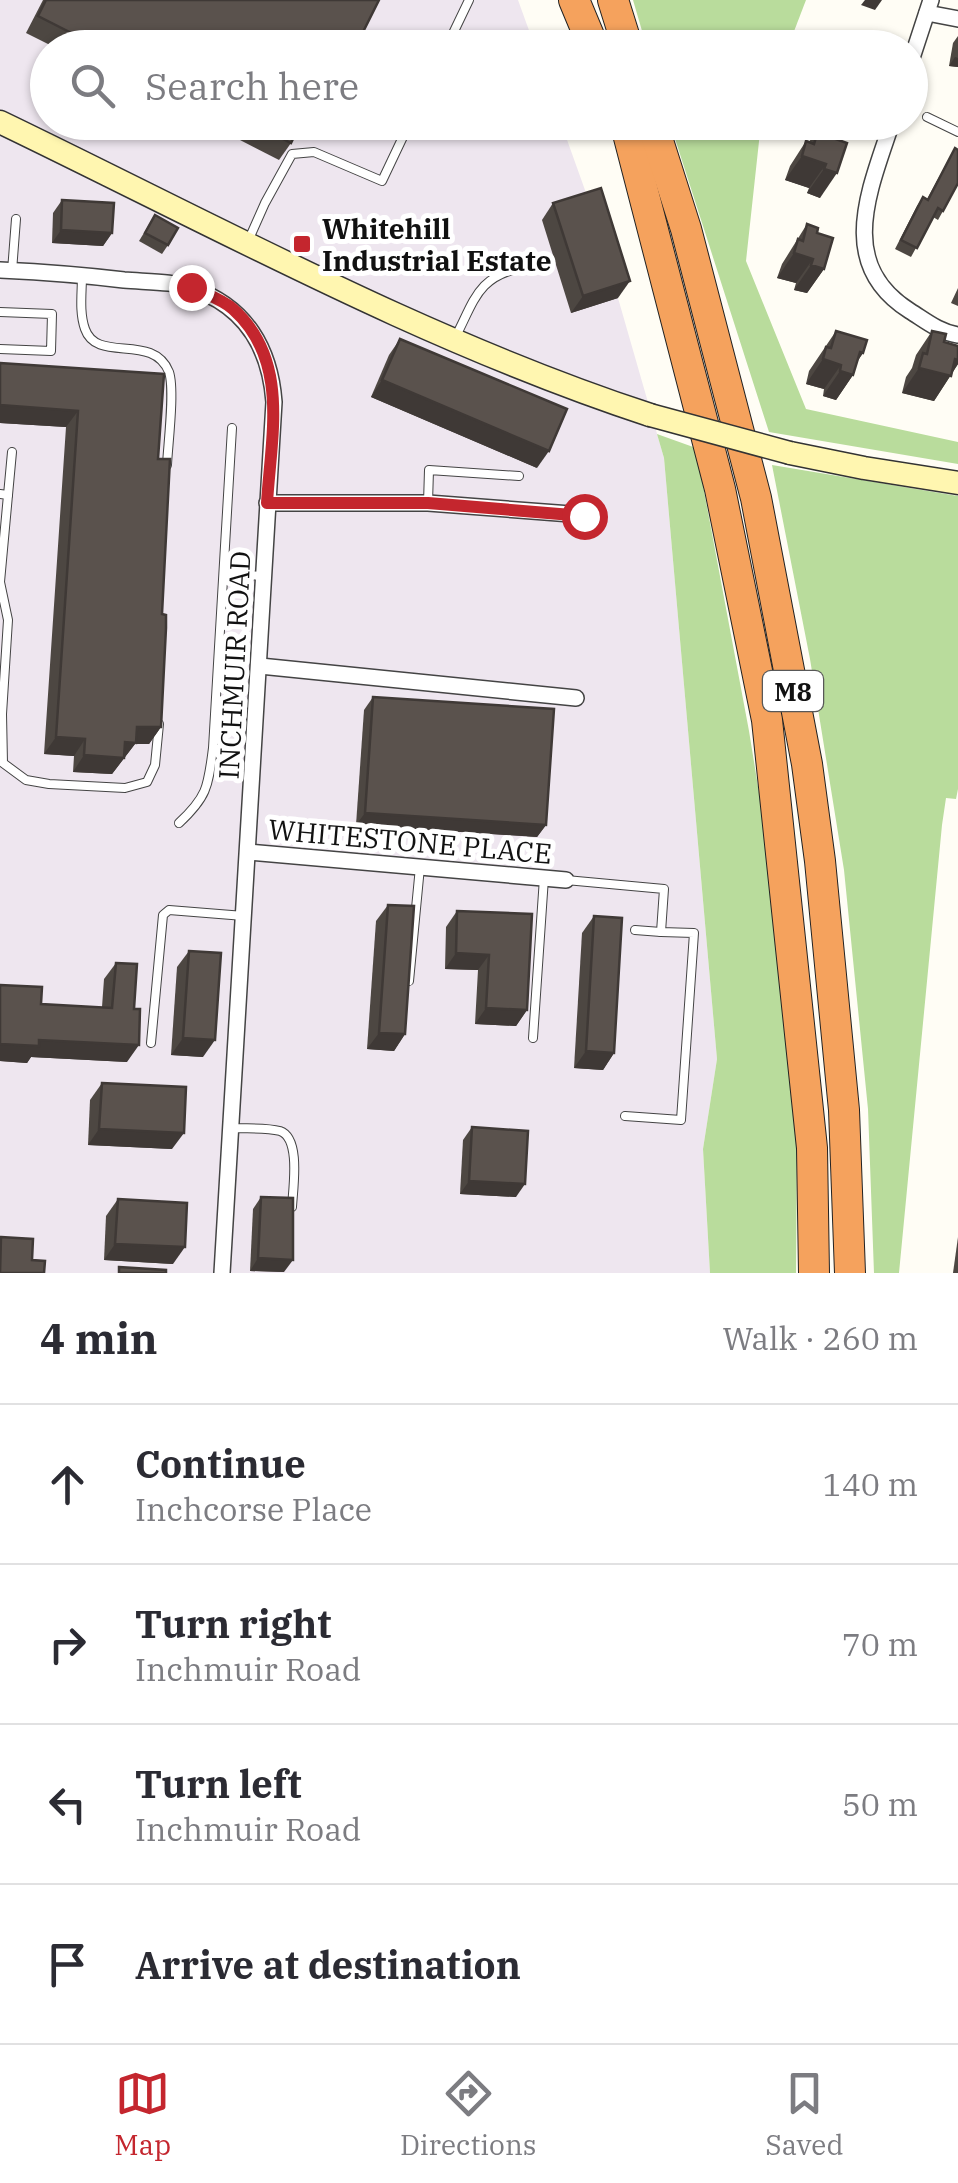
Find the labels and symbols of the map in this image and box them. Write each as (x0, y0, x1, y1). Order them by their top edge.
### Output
place label: Whitehill Industrial Estate (322, 210, 552, 279)
marker: Whitehill Industrial Estate (291, 233, 313, 255)
route end (169, 265, 215, 311)
route start (562, 494, 608, 540)
street label: INCHMUIR ROAD (210, 550, 258, 780)
road number: M8 (763, 671, 823, 711)
street label: WHITESTONE PLACE (267, 810, 553, 872)

